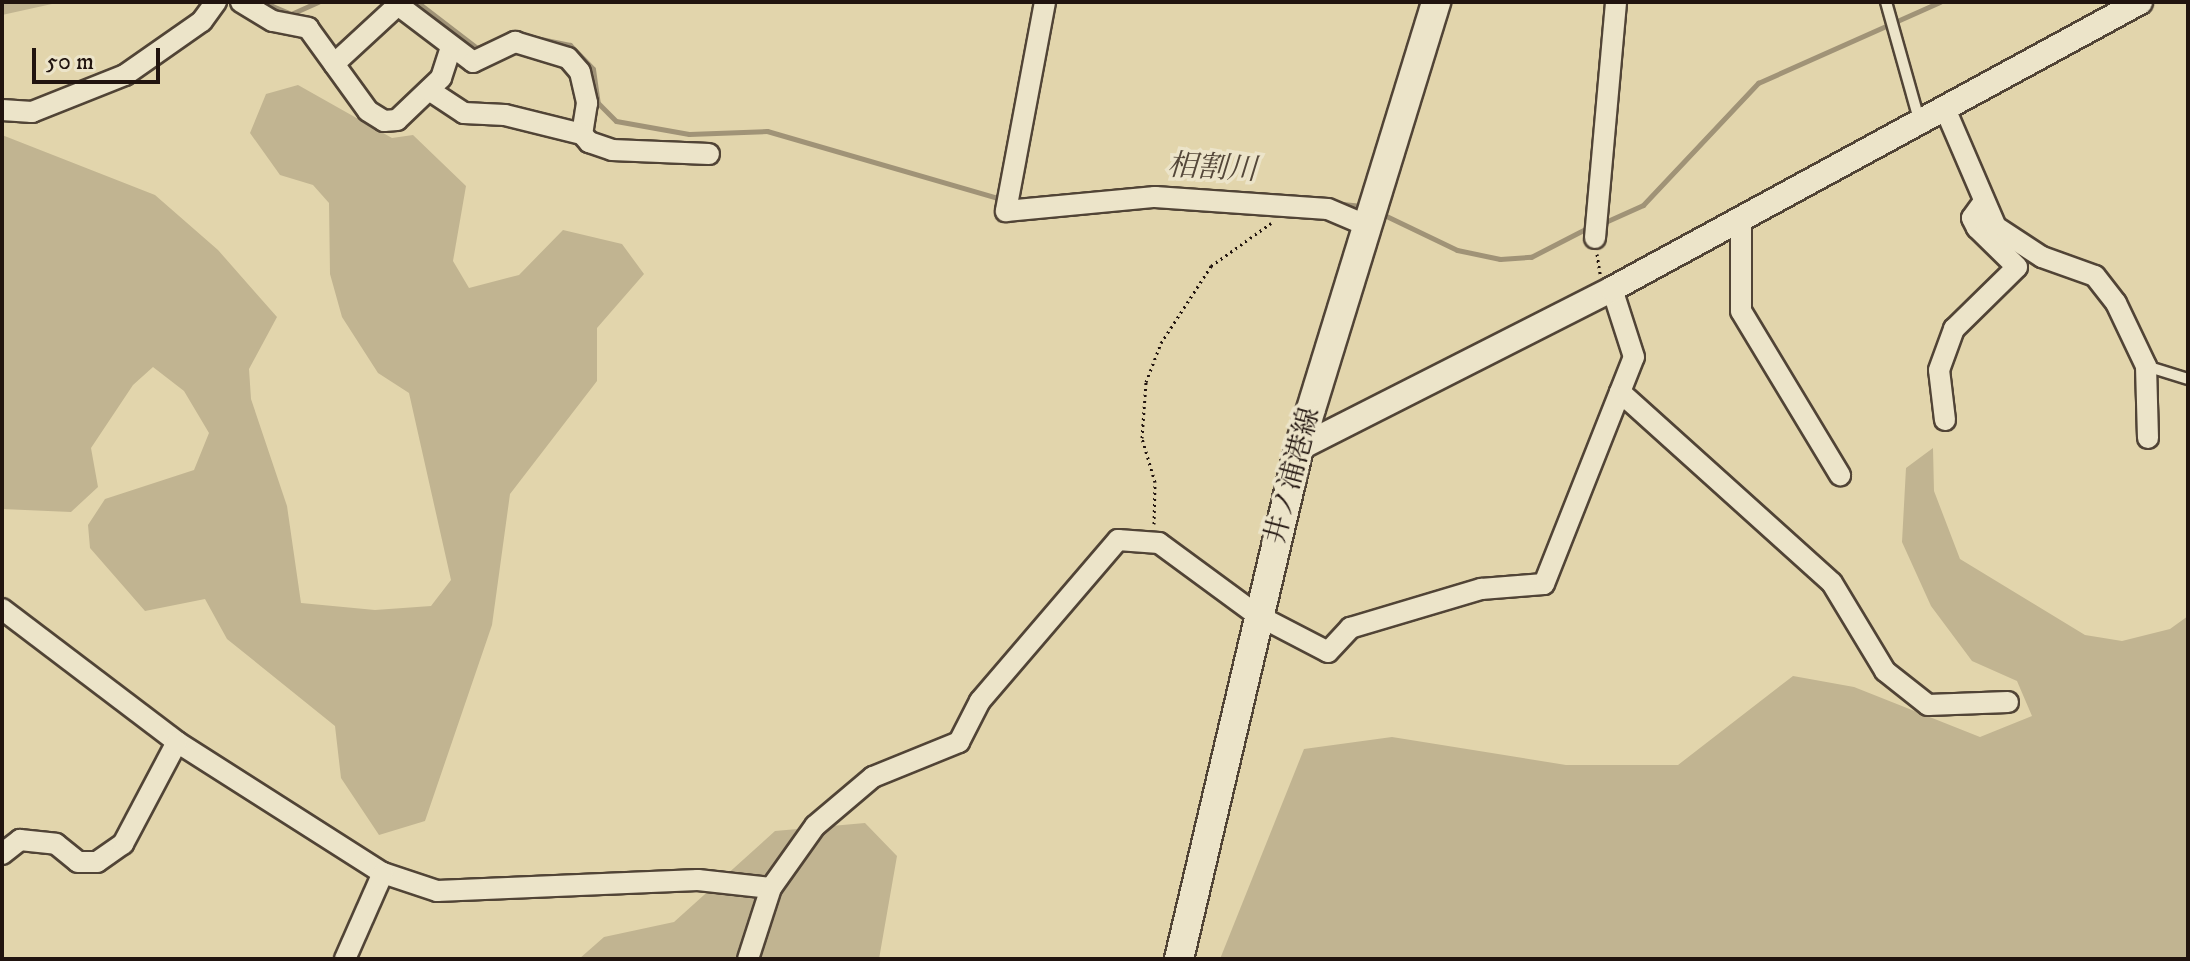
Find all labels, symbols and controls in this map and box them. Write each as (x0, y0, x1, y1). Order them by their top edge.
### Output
scale bar (36, 32, 164, 82)
text: 50 m (46, 47, 94, 77)
water label: 相割川 (1166, 149, 1258, 189)
street label: 井ノ浦港線 (1259, 404, 1327, 548)

